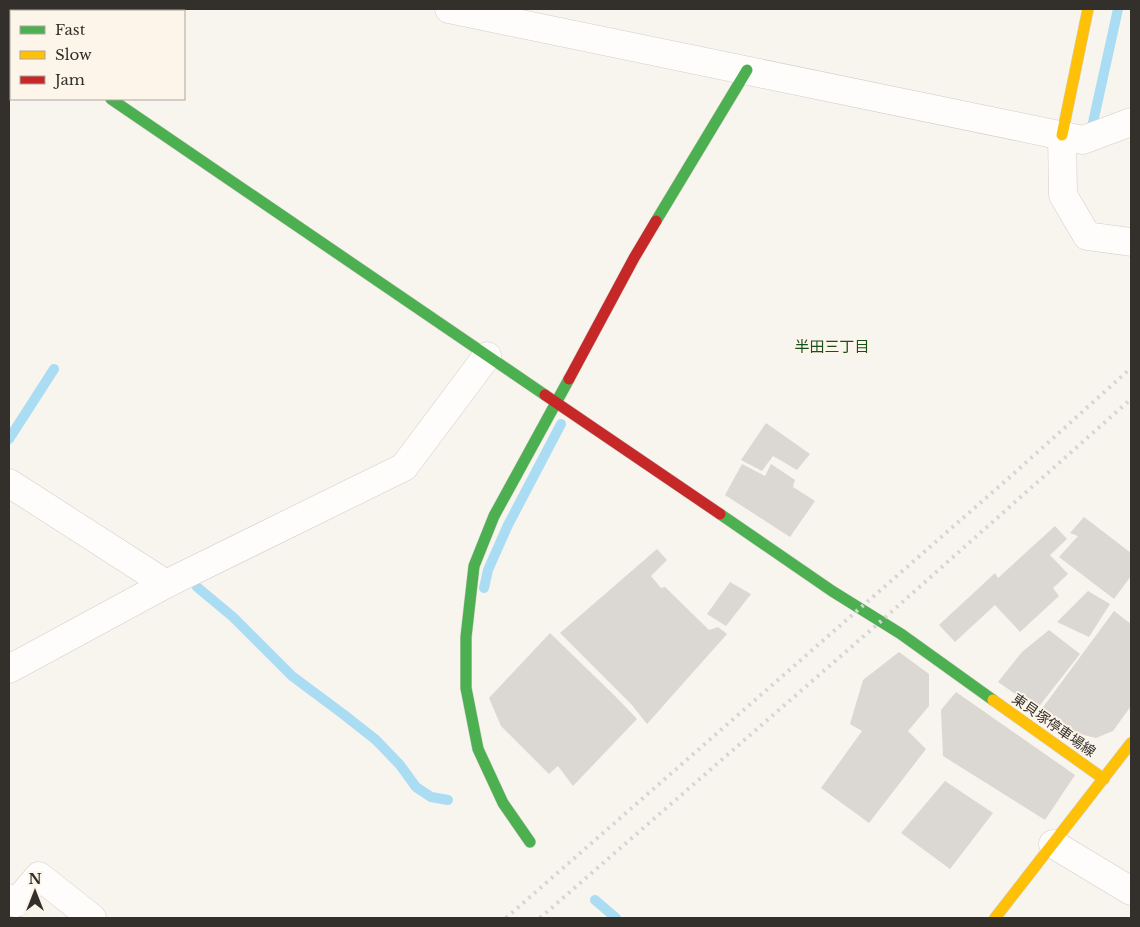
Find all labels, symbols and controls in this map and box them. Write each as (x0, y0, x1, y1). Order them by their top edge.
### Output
legend (10, 10, 185, 100)
text: Fast (55, 20, 86, 39)
text: Slow (55, 45, 92, 64)
text: Jam (53, 70, 85, 89)
district label: 半田三丁目 (794, 337, 870, 356)
street label: 東貝塚停車場線 (1009, 690, 1099, 760)
north arrow (10, 867, 60, 917)
text: N (28, 870, 42, 888)

